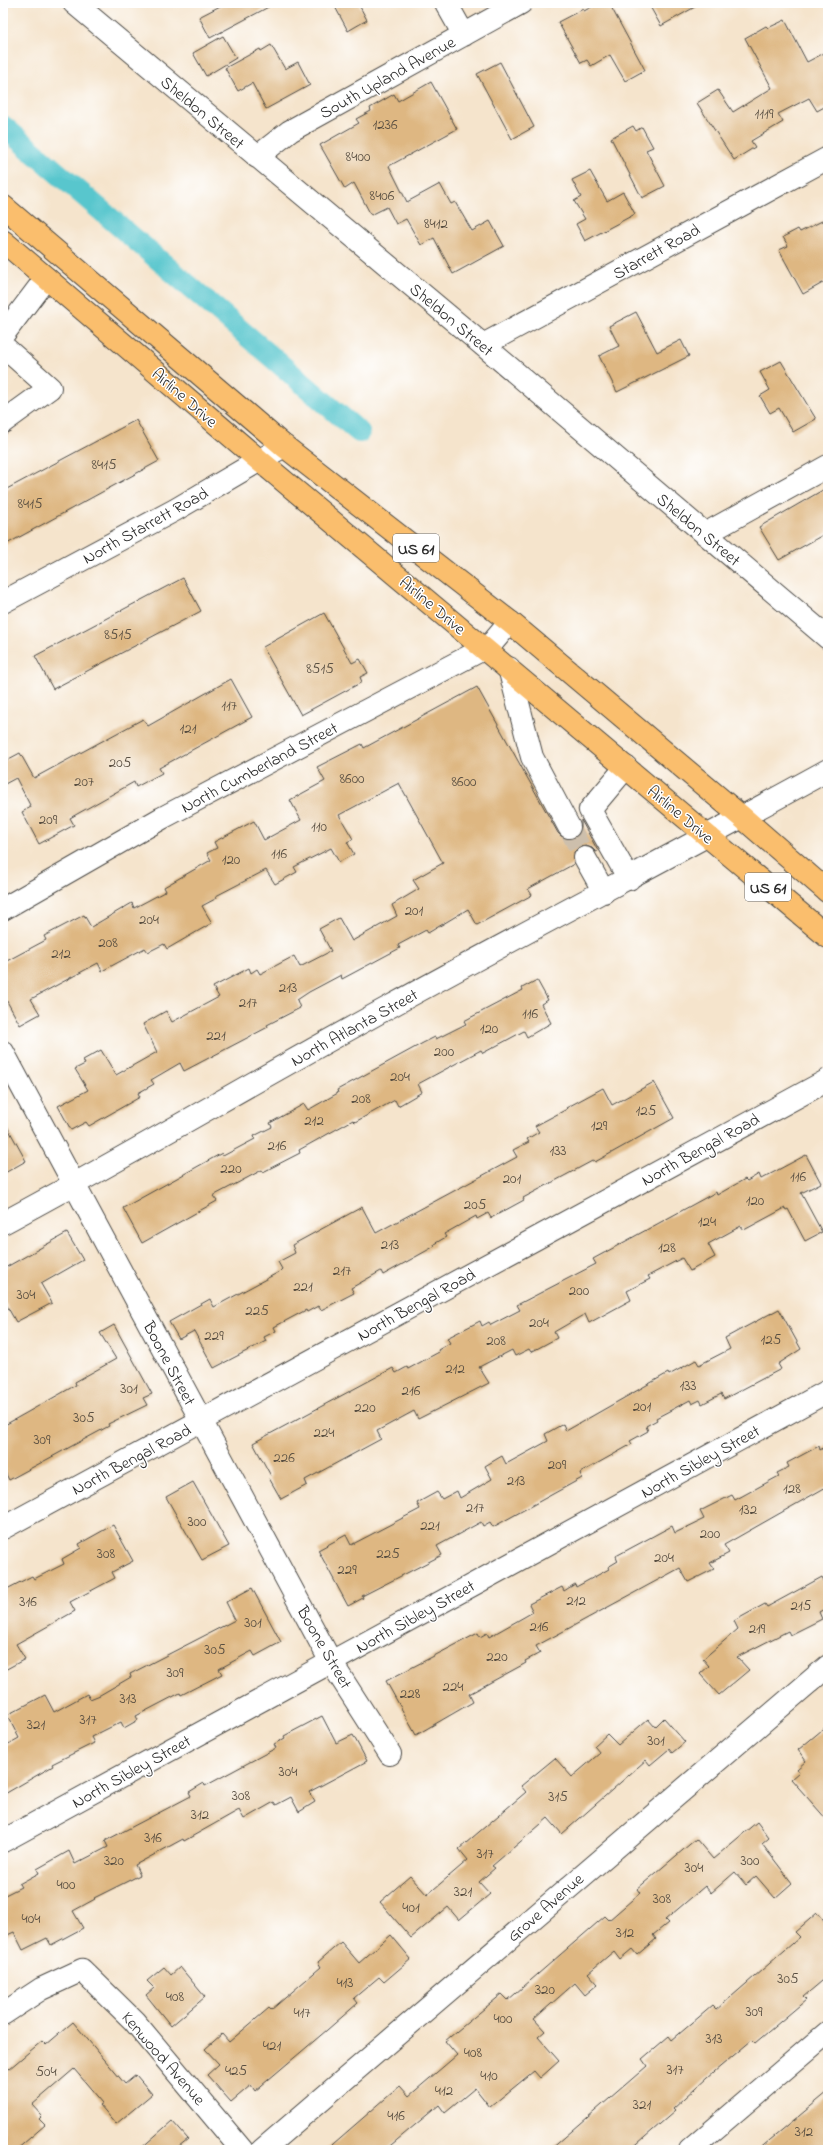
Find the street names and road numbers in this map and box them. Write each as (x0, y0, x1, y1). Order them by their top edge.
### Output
street label: South Upland Avenue (315, 30, 461, 126)
street label: Sheldon Street (154, 70, 250, 156)
street label: Starrett Road (608, 218, 705, 287)
street label: Sheldon Street (403, 277, 499, 363)
street label: Airline Drive (145, 362, 223, 434)
street label: North Starrett Road (78, 481, 214, 571)
street label: Sheldon Street (650, 487, 746, 573)
road number: US 61 (393, 534, 439, 562)
street label: Airline Drive (393, 571, 471, 642)
street label: North Cumberland Street (177, 716, 343, 820)
street label: Airline Drive (641, 780, 719, 851)
road number: US 61 (745, 873, 791, 901)
street label: North Atlanta Street (286, 983, 423, 1074)
street label: North Bengal Road (637, 1107, 766, 1195)
street label: North Bengal Road (353, 1262, 482, 1350)
street label: Boone Street (136, 1316, 201, 1411)
street label: North Bengal Road (68, 1418, 197, 1504)
street label: North Sibley Street (636, 1419, 766, 1506)
street label: North Sibley Street (351, 1574, 481, 1661)
street label: Boone Street (289, 1601, 358, 1694)
street label: North Sibley Street (67, 1729, 197, 1816)
street label: Grove Avenue (502, 1867, 590, 1949)
street label: Kenwood Avenue (115, 2006, 211, 2112)

